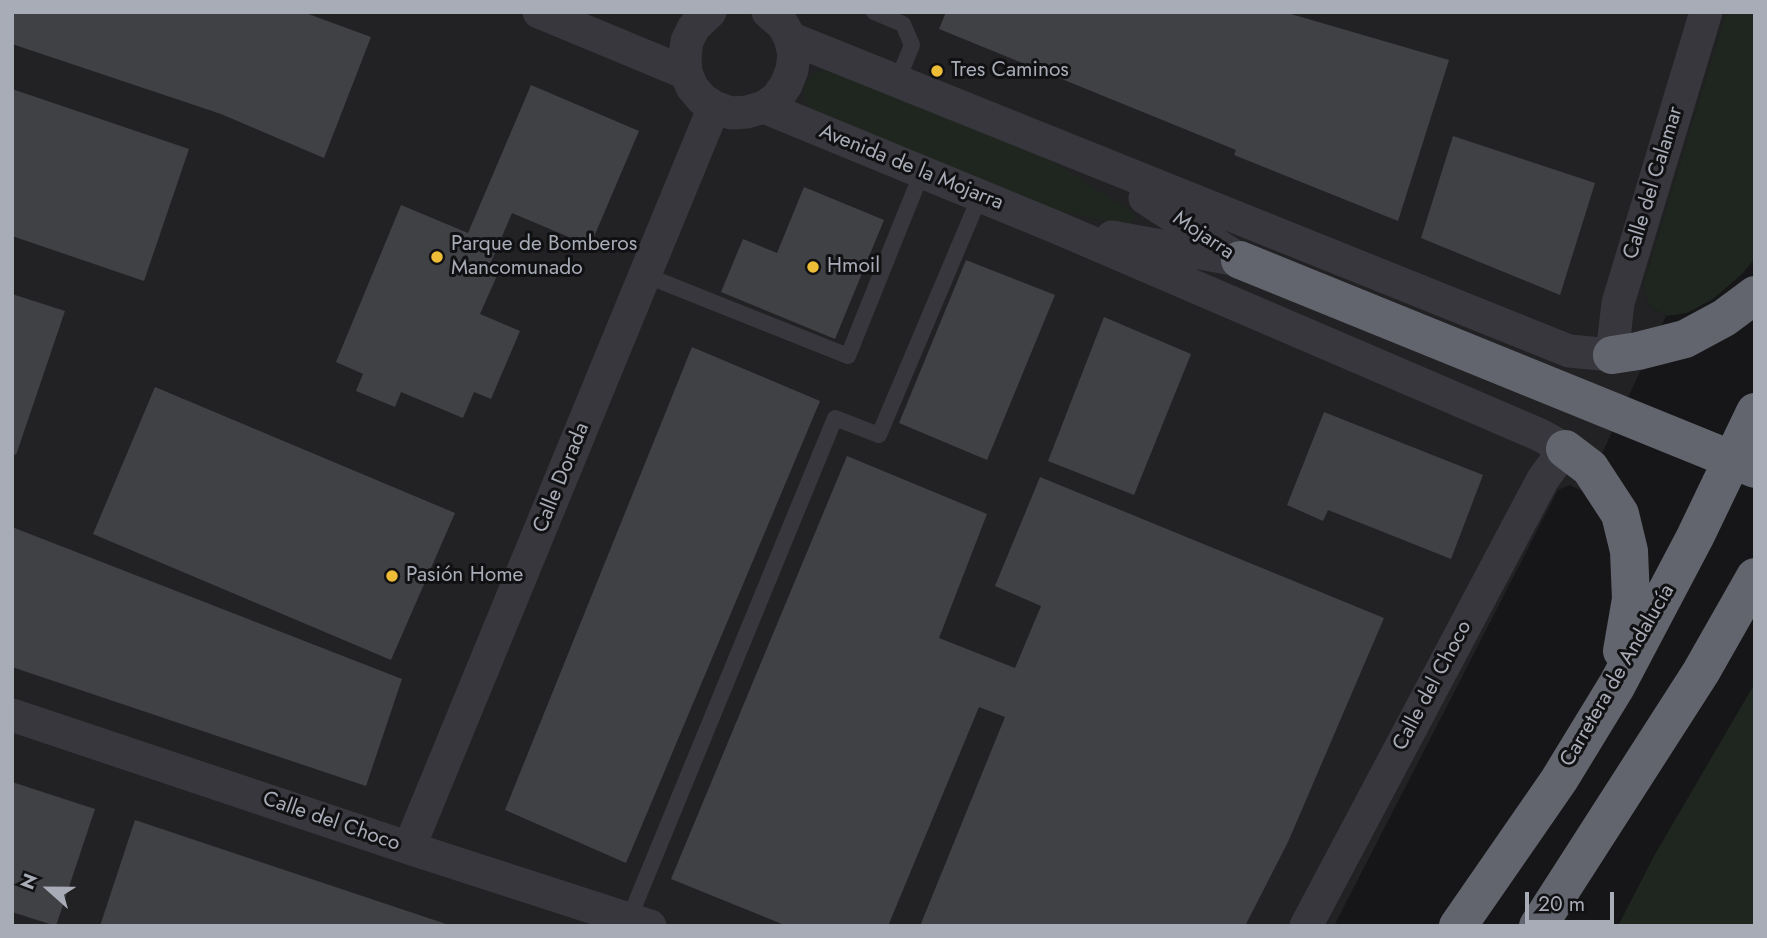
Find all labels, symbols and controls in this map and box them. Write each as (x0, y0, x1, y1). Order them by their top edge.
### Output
place label: Tres Caminos (951, 58, 1069, 84)
marker: Tres Caminos (929, 63, 945, 79)
street label: Calle del Calamar (1619, 104, 1689, 262)
street label: Avenida de la Mojarra (815, 120, 1007, 216)
street label: Mojarra (1168, 206, 1238, 266)
place label: Parque de Bomberos Mancomunado (451, 232, 637, 282)
marker: Parque de Bomberos Mancomunado (429, 249, 445, 265)
place label: Hmoil (827, 254, 880, 280)
marker: Hmoil (805, 259, 821, 275)
street label: Calle Dorada (529, 419, 595, 537)
place label: Pasión Home (406, 563, 523, 589)
marker: Pasión Home (384, 568, 400, 584)
street label: Carretera de Andalucía (1556, 580, 1680, 772)
street label: Calle del Choco (1388, 617, 1478, 755)
street label: Calle del Choco (259, 787, 403, 857)
north arrow (14, 854, 84, 924)
text: N (14, 869, 44, 893)
scale bar (1529, 878, 1618, 922)
text: 20 m (1538, 889, 1585, 919)

